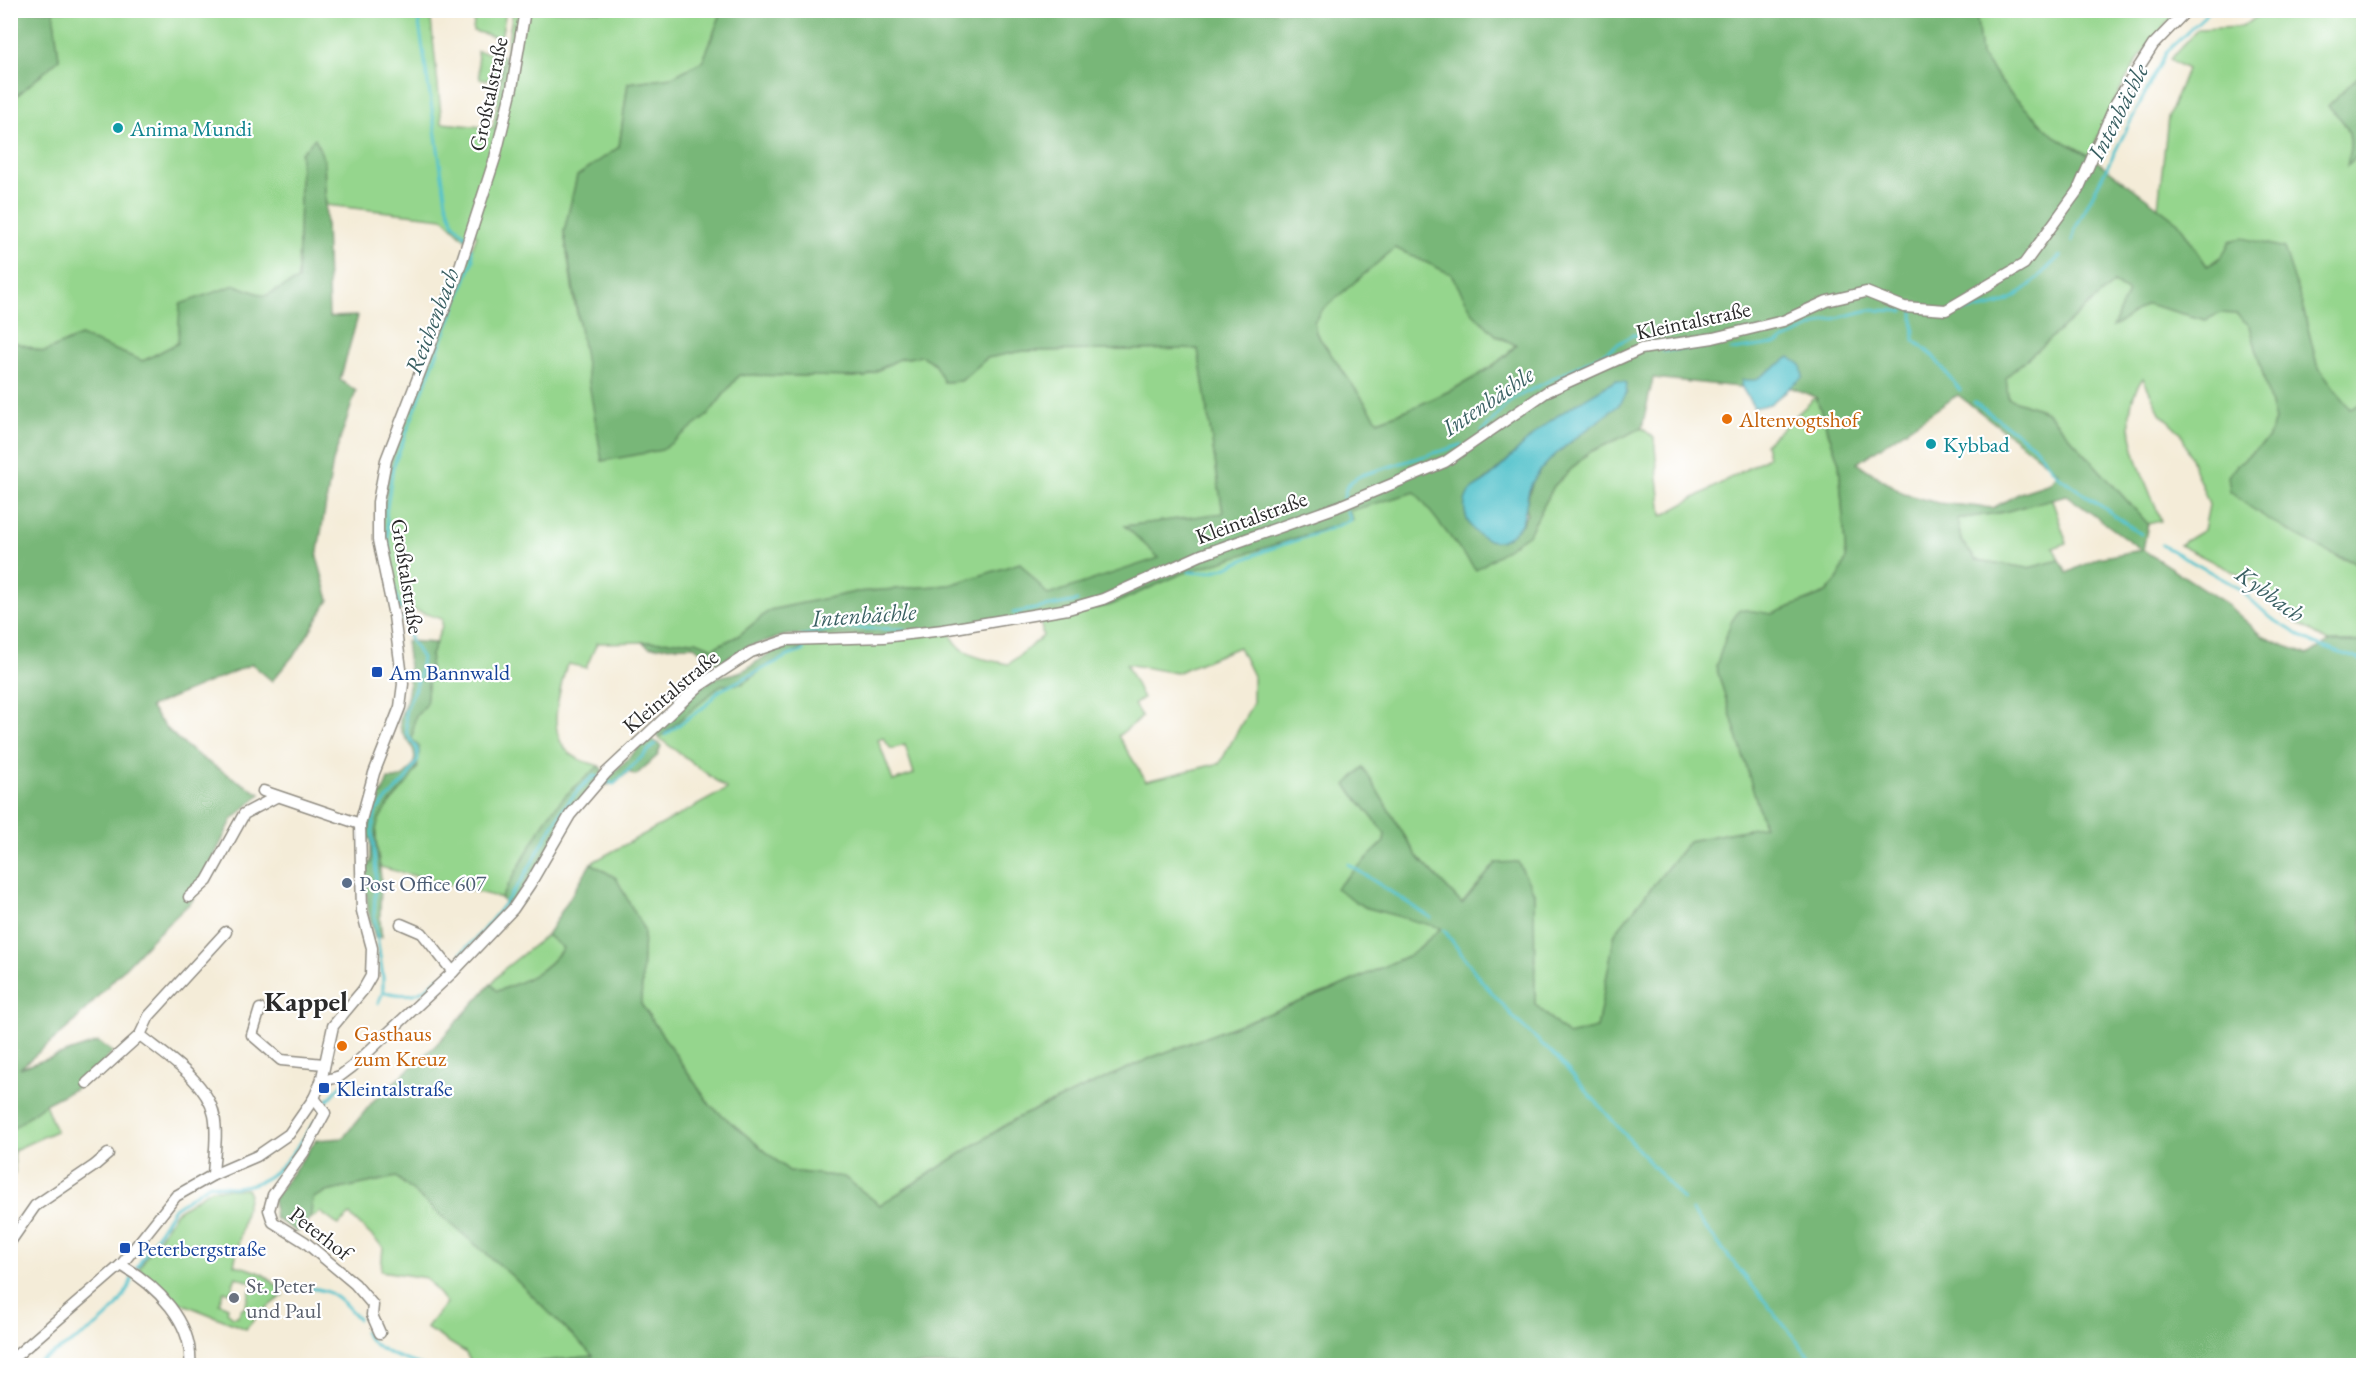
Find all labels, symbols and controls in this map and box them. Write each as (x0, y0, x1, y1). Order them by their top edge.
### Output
street label: Großtalstraße (462, 34, 515, 154)
water label: Intenbächle (2080, 57, 2155, 166)
place label: Anima Mundi (129, 114, 252, 143)
marker: Anima Mundi (111, 121, 125, 135)
water label: Reichenbach (397, 263, 466, 378)
street label: Kleintalstraße (1633, 294, 1754, 347)
water label: Intenbächle (1435, 358, 1540, 443)
place label: Altenvogtshof (1738, 405, 1862, 434)
marker: Altenvogtshof (1720, 412, 1734, 426)
place label: Kybbad (1943, 430, 2011, 459)
marker: Kybbad (1924, 437, 1938, 451)
street label: Kleintalstraße (1191, 484, 1311, 551)
street label: Großtalstraße (384, 516, 431, 636)
water label: Kybbach (2229, 558, 2311, 629)
water label: Intenbächle (810, 595, 918, 634)
street label: Kleintalstraße (616, 643, 725, 740)
place label: Am Bannwald (388, 658, 511, 687)
marker: Am Bannwald (370, 665, 384, 679)
place label: Post Office 607 (359, 869, 487, 898)
marker: Post Office 607 (340, 876, 354, 890)
district label: Kappel (264, 983, 348, 1019)
place label: Gasthaus zum Kreuz (354, 1019, 447, 1073)
marker: Gasthaus zum Kreuz (335, 1039, 349, 1053)
place label: Kleintalstraße (336, 1074, 453, 1103)
marker: Kleintalstraße (317, 1081, 331, 1095)
street label: Peterhof (284, 1200, 360, 1269)
place label: Peterbergstraße (137, 1234, 267, 1263)
marker: Peterbergstraße (118, 1241, 132, 1255)
place label: St. Peter und Paul (246, 1271, 321, 1325)
marker: St. Peter und Paul (227, 1291, 241, 1305)

